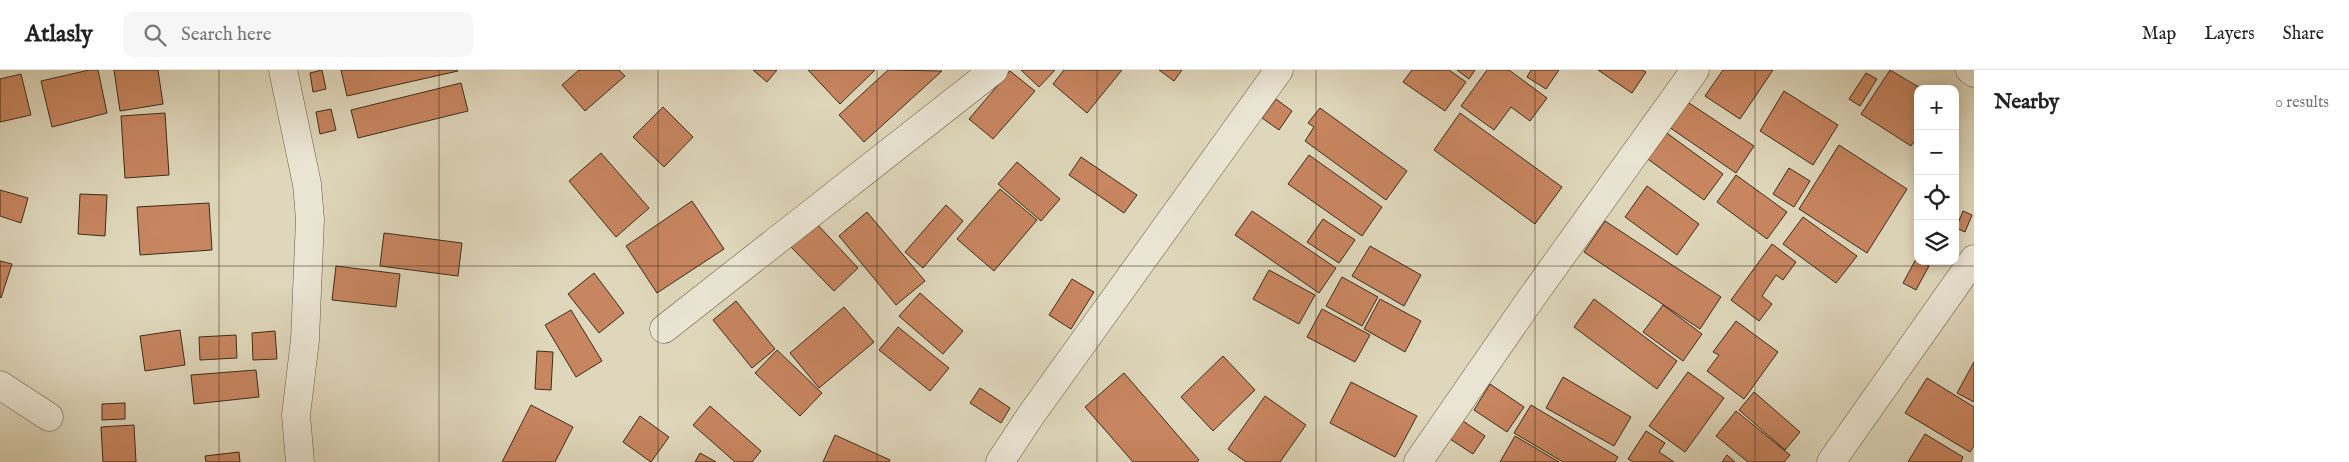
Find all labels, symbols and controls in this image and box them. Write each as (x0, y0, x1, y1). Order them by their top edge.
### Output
search box (123, 12, 473, 57)
text: Atlasly (25, 19, 93, 50)
icon: search (141, 21, 169, 49)
text: Search here (181, 23, 271, 47)
text: Map (2142, 23, 2176, 46)
text: Layers (2204, 23, 2255, 46)
text: Share (2283, 23, 2324, 46)
map controls (1914, 85, 1959, 265)
button: + (1914, 85, 1959, 130)
text: Nearby (1994, 89, 2059, 116)
text: 0 results (2275, 93, 2329, 113)
button: − (1914, 130, 1959, 175)
button: locate (1914, 175, 1959, 220)
button: layers (1914, 220, 1959, 265)

